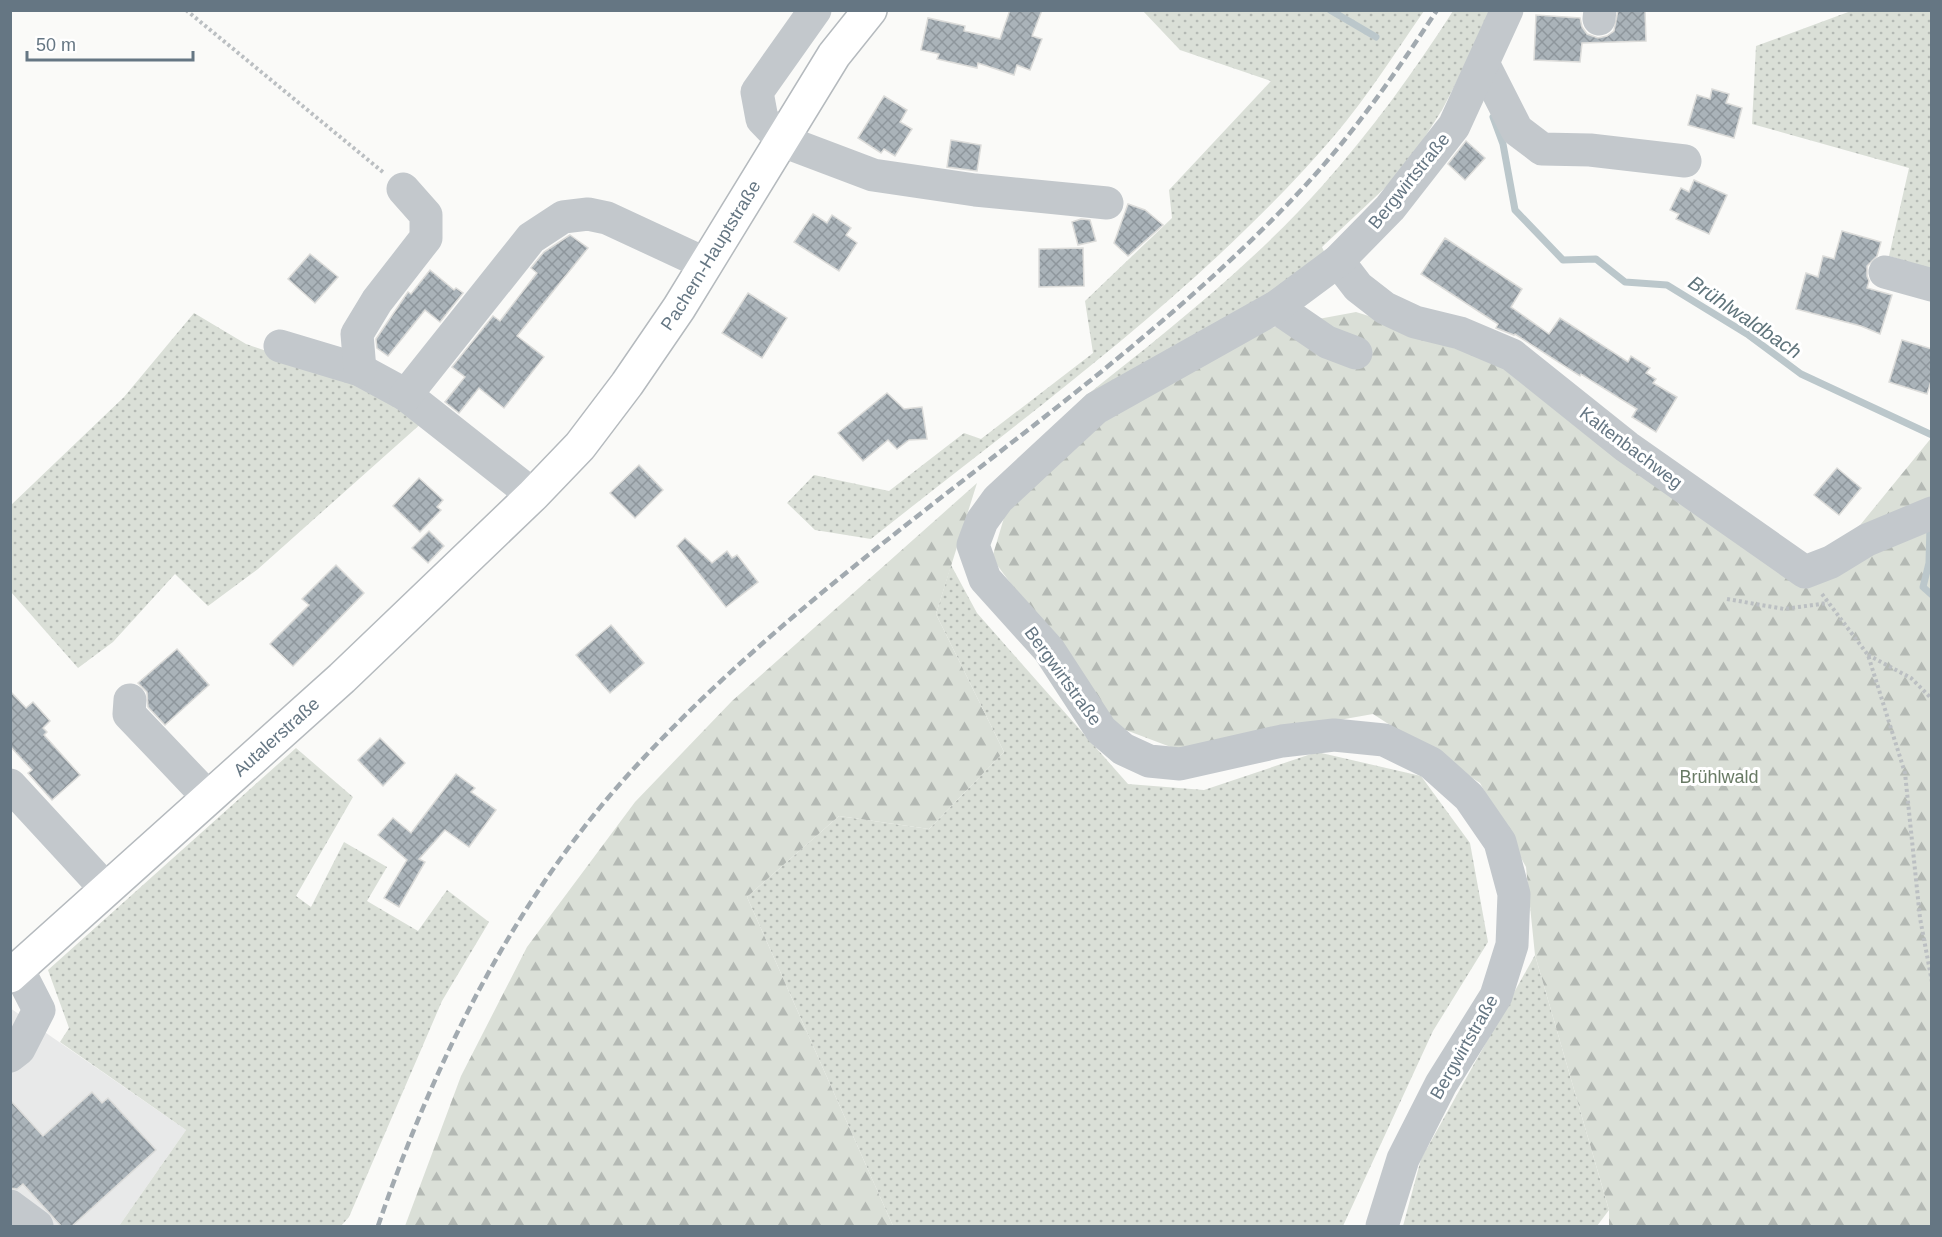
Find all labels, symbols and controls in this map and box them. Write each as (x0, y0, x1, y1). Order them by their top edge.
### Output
scale bar (27, 24, 194, 62)
text: 50 m (36, 35, 76, 55)
street label: Bergwirtstraße (1364, 129, 1454, 233)
street label: Pachern-Hauptstraße (657, 177, 765, 334)
water label: Brühlwaldbach (1684, 271, 1806, 363)
street label: Kaltenbachweg (1576, 403, 1686, 493)
street label: Bergwirtstraße (1021, 623, 1105, 729)
street label: Autalerstraße (230, 693, 323, 780)
park label: Brühlwald (1679, 767, 1759, 787)
street label: Bergwirtstraße (1426, 991, 1502, 1103)

